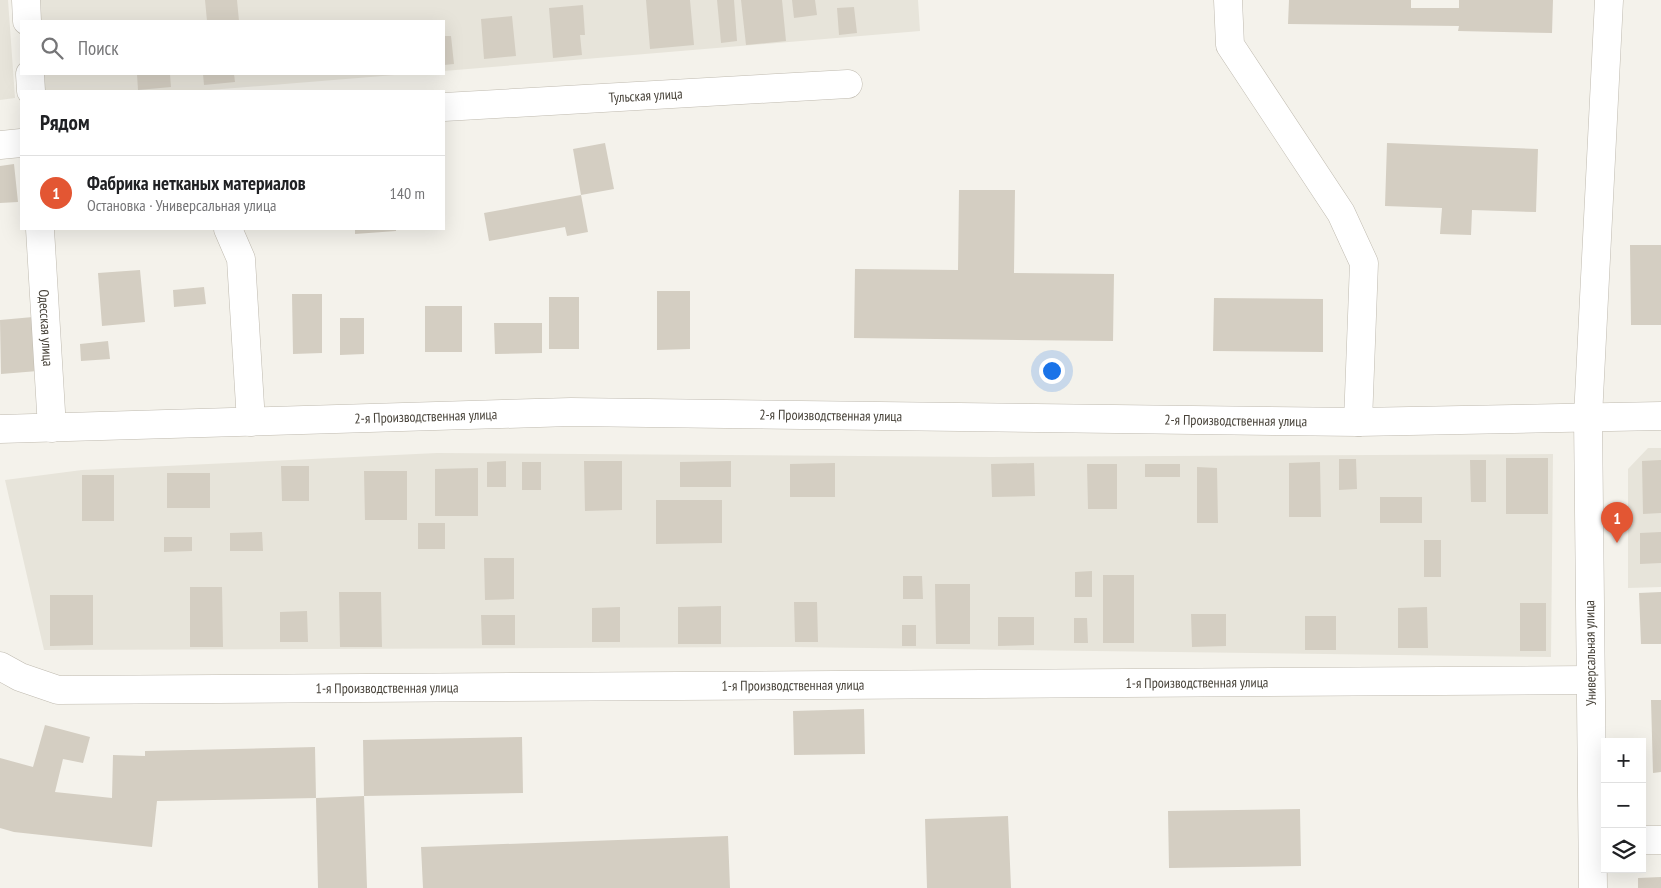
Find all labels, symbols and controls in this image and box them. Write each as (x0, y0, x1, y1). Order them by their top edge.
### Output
search box (20, 20, 445, 75)
icon: search (38, 34, 66, 62)
text: Поиск (78, 36, 119, 60)
street label: Тульская улица (608, 84, 683, 107)
text: Рядом (40, 109, 90, 136)
text: Фабрика нетканых материалов (87, 171, 306, 195)
text: 1 (52, 183, 60, 203)
text: 140 m (390, 183, 425, 203)
text: Остановка · Универсальная улица (87, 195, 276, 215)
street label: Одесская улица (35, 289, 57, 367)
your location (1039, 358, 1065, 384)
street label: 2-я Производственная улица (354, 405, 498, 427)
street label: 2-я Производственная улица (759, 405, 902, 425)
street label: 2-я Производственная улица (1164, 411, 1307, 430)
pin: 1 (1601, 502, 1633, 543)
street label: Универсальная улица (1580, 600, 1600, 706)
street label: 1-я Производственная улица (1125, 673, 1269, 692)
street label: 1-я Производственная улица (721, 676, 865, 695)
street label: 1-я Производственная улица (315, 678, 459, 697)
map controls (1601, 738, 1646, 873)
button: + (1601, 738, 1646, 783)
button: − (1601, 783, 1646, 828)
button: layers (1601, 828, 1646, 873)

